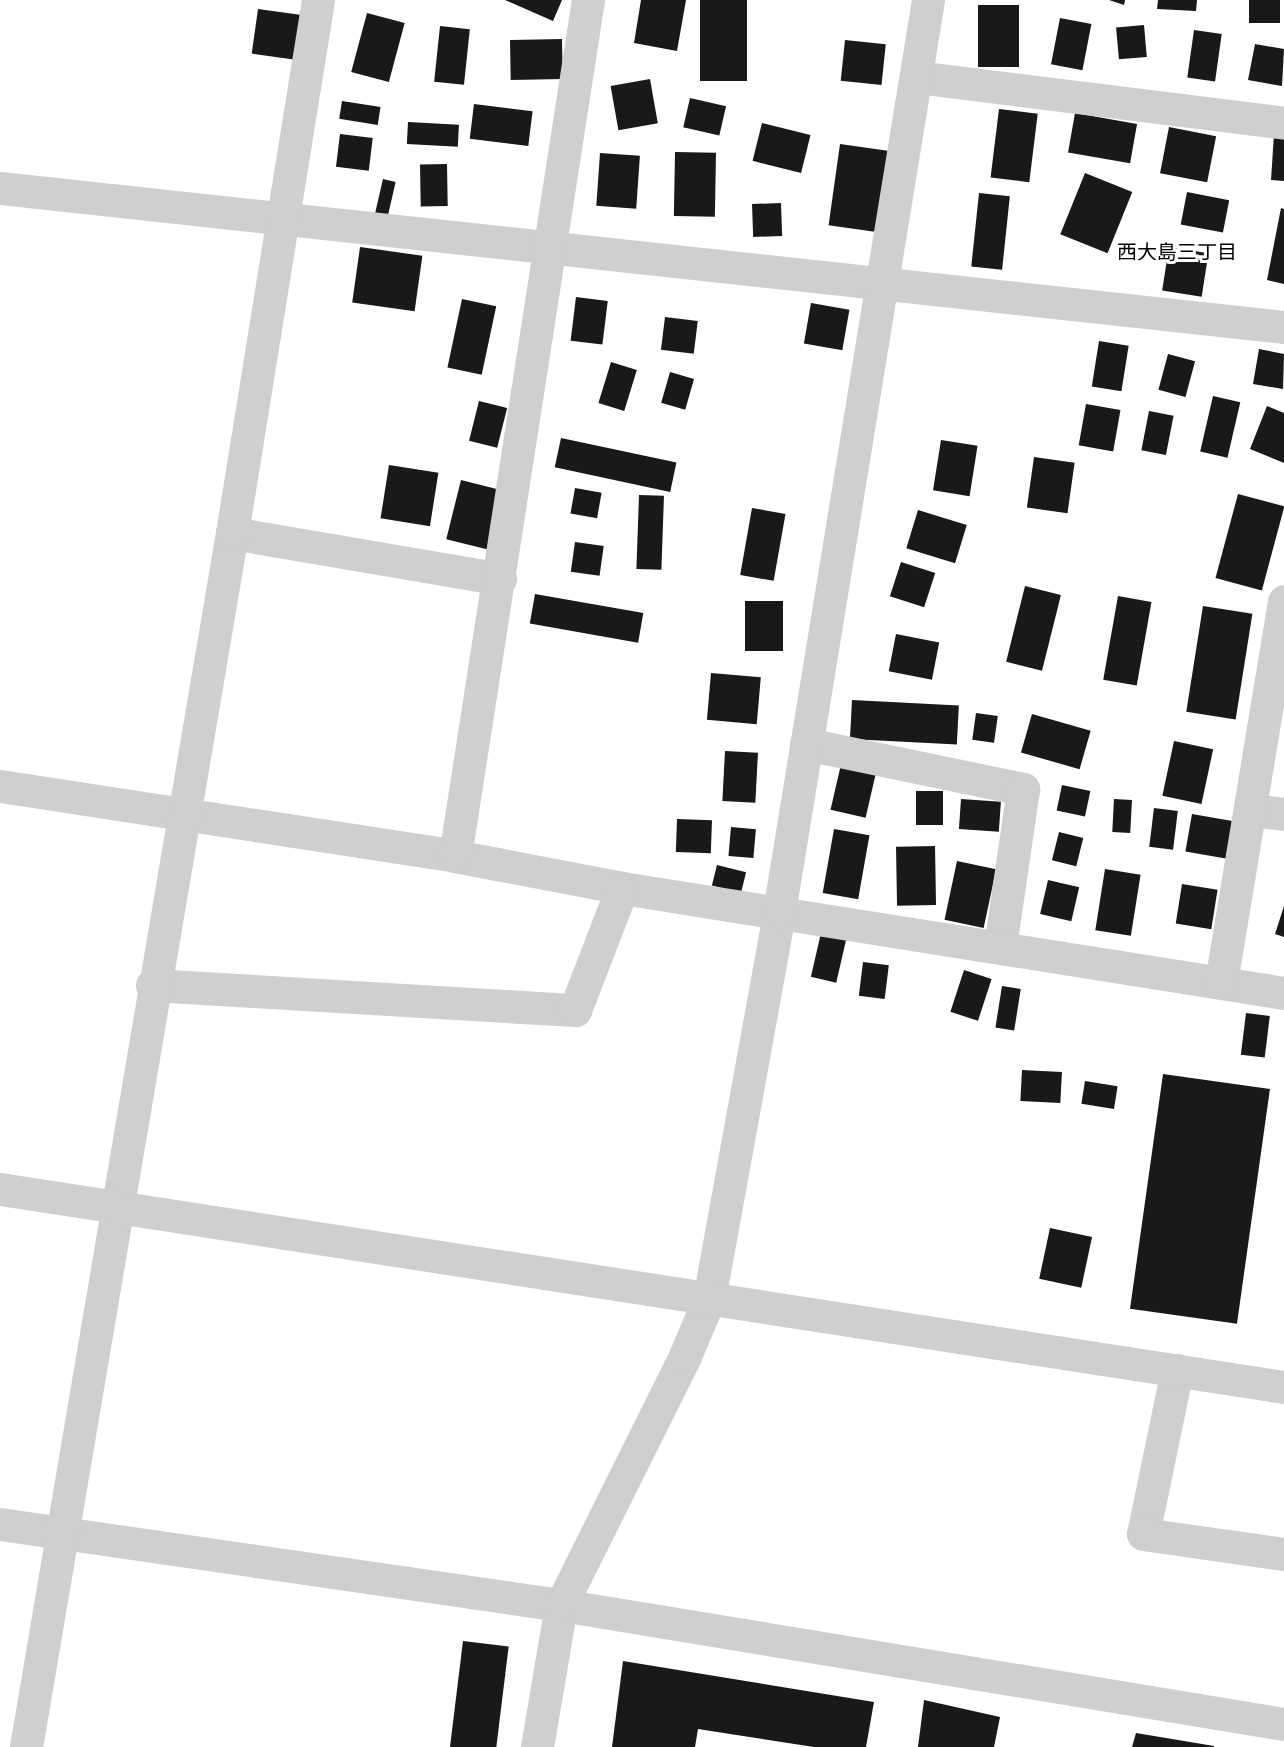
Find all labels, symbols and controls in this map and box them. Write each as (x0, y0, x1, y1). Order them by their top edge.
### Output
district label: 西大島三丁目 (1117, 240, 1237, 264)

